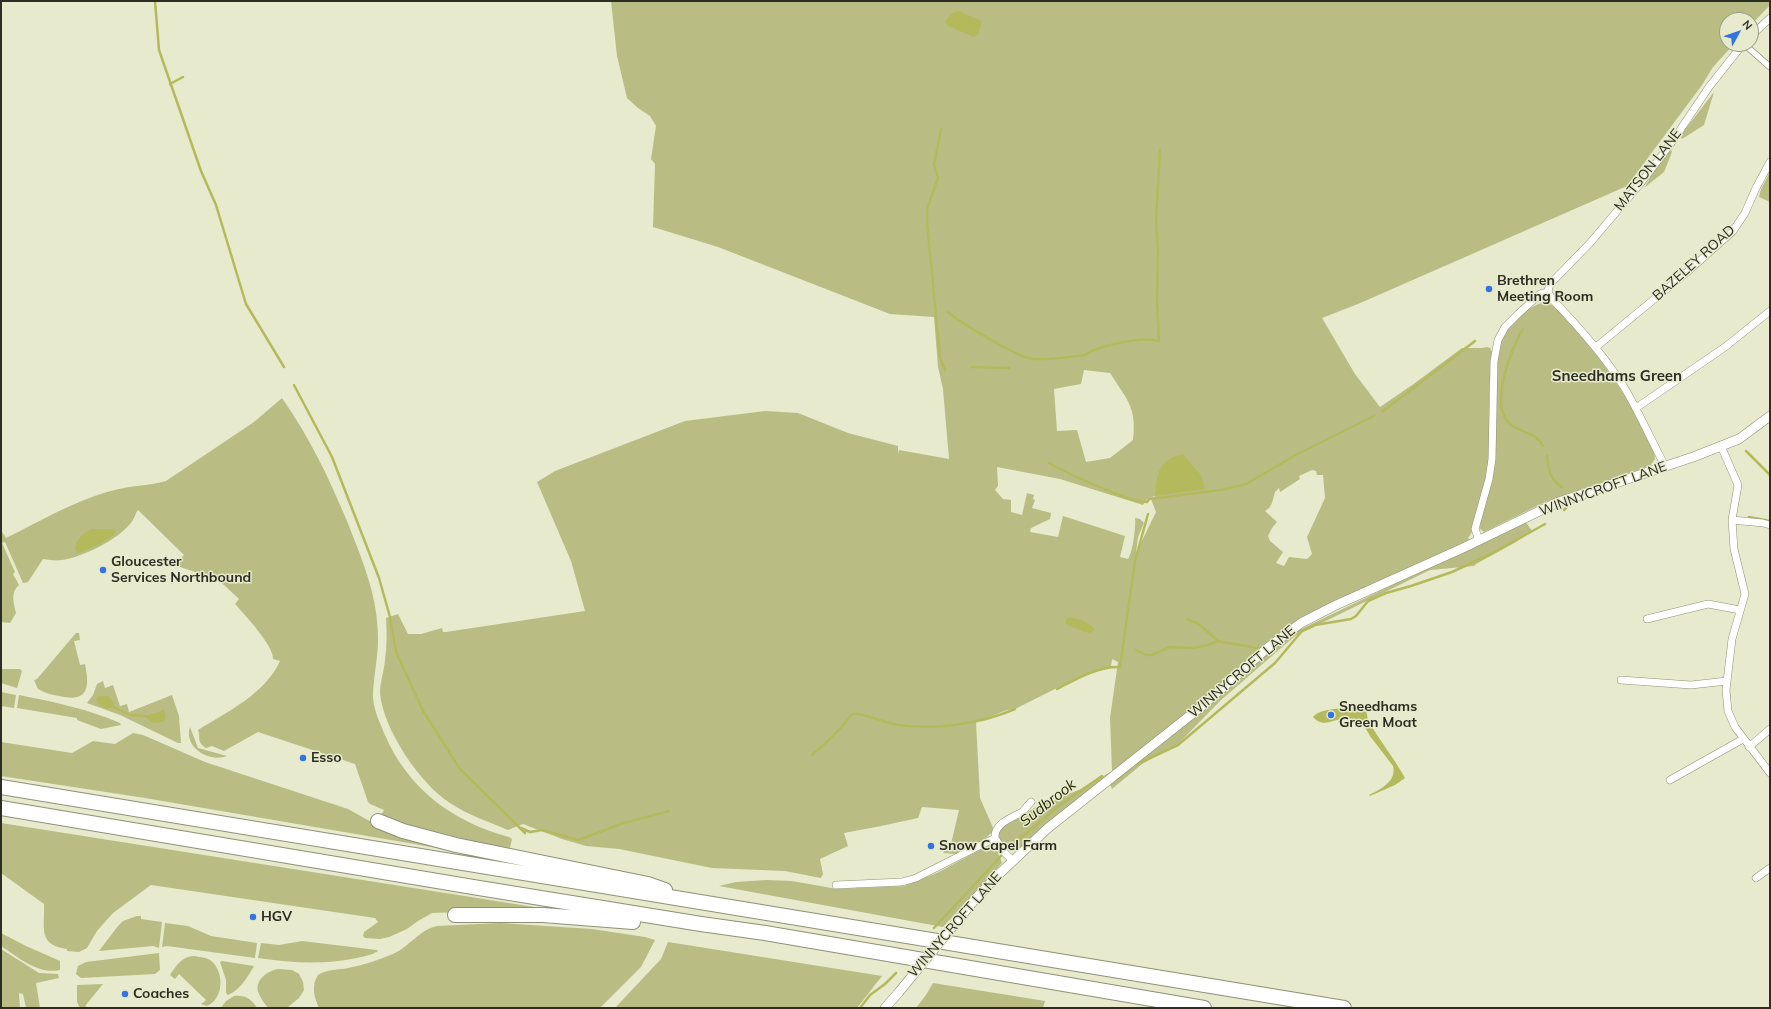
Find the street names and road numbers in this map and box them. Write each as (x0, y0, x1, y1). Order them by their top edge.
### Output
street label: MATSON LANE (1611, 126, 1685, 214)
street label: BAZELEY ROAD (1649, 222, 1739, 304)
street label: WINNYCROFT LANE (1537, 458, 1669, 520)
street label: WINNYCROFT LANE (1185, 622, 1299, 722)
street label: WINNYCROFT LANE (905, 869, 1005, 981)

